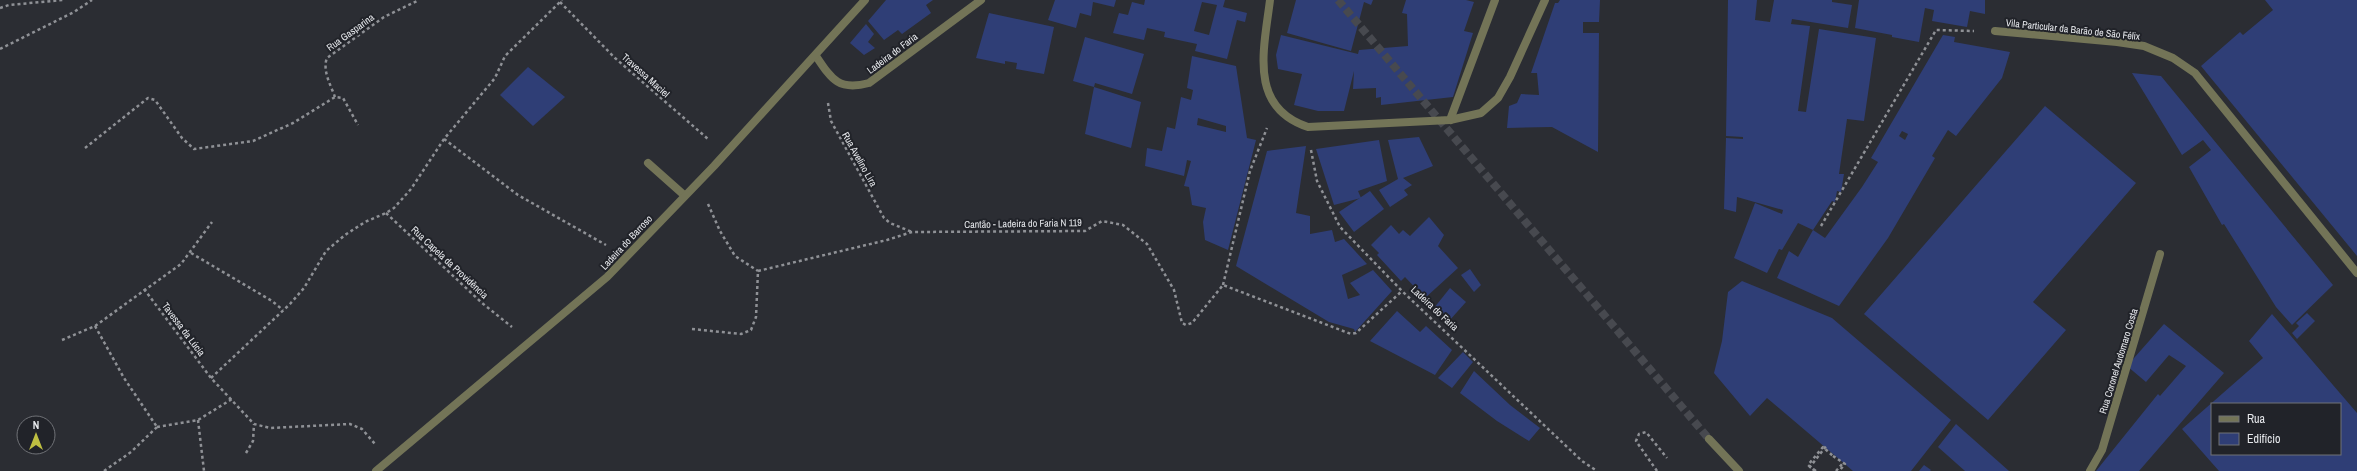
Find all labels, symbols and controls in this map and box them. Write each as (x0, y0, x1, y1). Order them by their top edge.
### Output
street label: Rua Gasparina (324, 11, 377, 54)
street label: Vila Particular da Barão de São Félix (2005, 16, 2142, 43)
street label: Ladeira do Faria (864, 30, 921, 77)
street label: Travessa Maciel (619, 51, 672, 100)
street label: Rua Avelino Lira (839, 130, 880, 189)
street label: Ladeira do Barroso (598, 212, 655, 272)
street label: Cantão - Ladeira do Faria N 119 (964, 216, 1082, 231)
street label: Rua Capela da Providência (408, 223, 491, 302)
street label: Ladeira do Faria (1408, 283, 1461, 334)
street label: Tavessa da Lúcia (159, 300, 208, 359)
street label: Rua Coronel Audomaro Costa (2096, 307, 2141, 415)
legend (2211, 403, 2341, 455)
text: Rua (2247, 411, 2266, 427)
north arrow (16, 415, 56, 455)
text: N (33, 418, 39, 432)
text: Edifício (2247, 431, 2280, 447)

